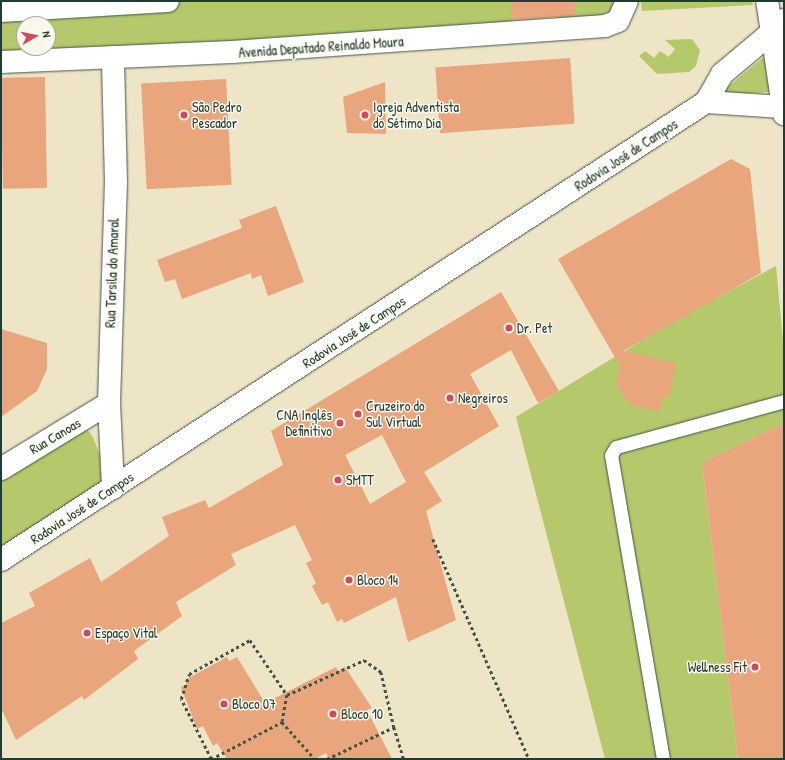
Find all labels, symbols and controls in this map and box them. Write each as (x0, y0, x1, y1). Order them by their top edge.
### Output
north arrow (16, 16, 56, 56)
text: N (39, 30, 54, 38)
street label: Avenida Deputado Reinaldo Moura (238, 33, 404, 61)
place label: São Pedro Pescador (192, 99, 242, 132)
place label: Igreja Adventista do Sétimo Dia (373, 99, 459, 132)
marker: São Pedro Pescador (179, 110, 189, 120)
marker: Igreja Adventista do Sétimo Dia (360, 110, 370, 120)
street label: Rodovia José de Campos (571, 115, 681, 195)
street label: Rua Tarsila do Amaral (102, 218, 122, 328)
street label: Rodovia José de Campos (299, 292, 409, 372)
place label: Dr. Pet (517, 320, 552, 336)
marker: Dr. Pet (504, 323, 514, 333)
place label: Negreiros (458, 390, 508, 406)
marker: Negreiros (445, 393, 455, 403)
place label: Cruzeiro do Sul Virtual (366, 398, 425, 430)
place label: CNA Inglês Definitivo (276, 407, 332, 440)
marker: Cruzeiro do Sul Virtual (353, 409, 363, 419)
street label: Rua Canoas (26, 414, 84, 458)
marker: CNA Inglês Definitivo (335, 418, 345, 428)
street label: Rodovia José de Campos (27, 468, 137, 548)
place label: SMTT (346, 472, 374, 488)
marker: SMTT (333, 475, 343, 485)
place label: Bloco 14 (357, 572, 398, 588)
marker: Bloco 14 (344, 575, 354, 585)
place label: Espaço Vital (95, 625, 157, 641)
marker: Espaço Vital (82, 628, 92, 638)
place label: Wellness Fit (688, 659, 747, 675)
marker: Wellness Fit (750, 662, 760, 672)
place label: Bloco 07 (232, 696, 276, 712)
marker: Bloco 07 (219, 699, 229, 709)
place label: Bloco 10 (341, 706, 383, 722)
marker: Bloco 10 (328, 709, 338, 719)

